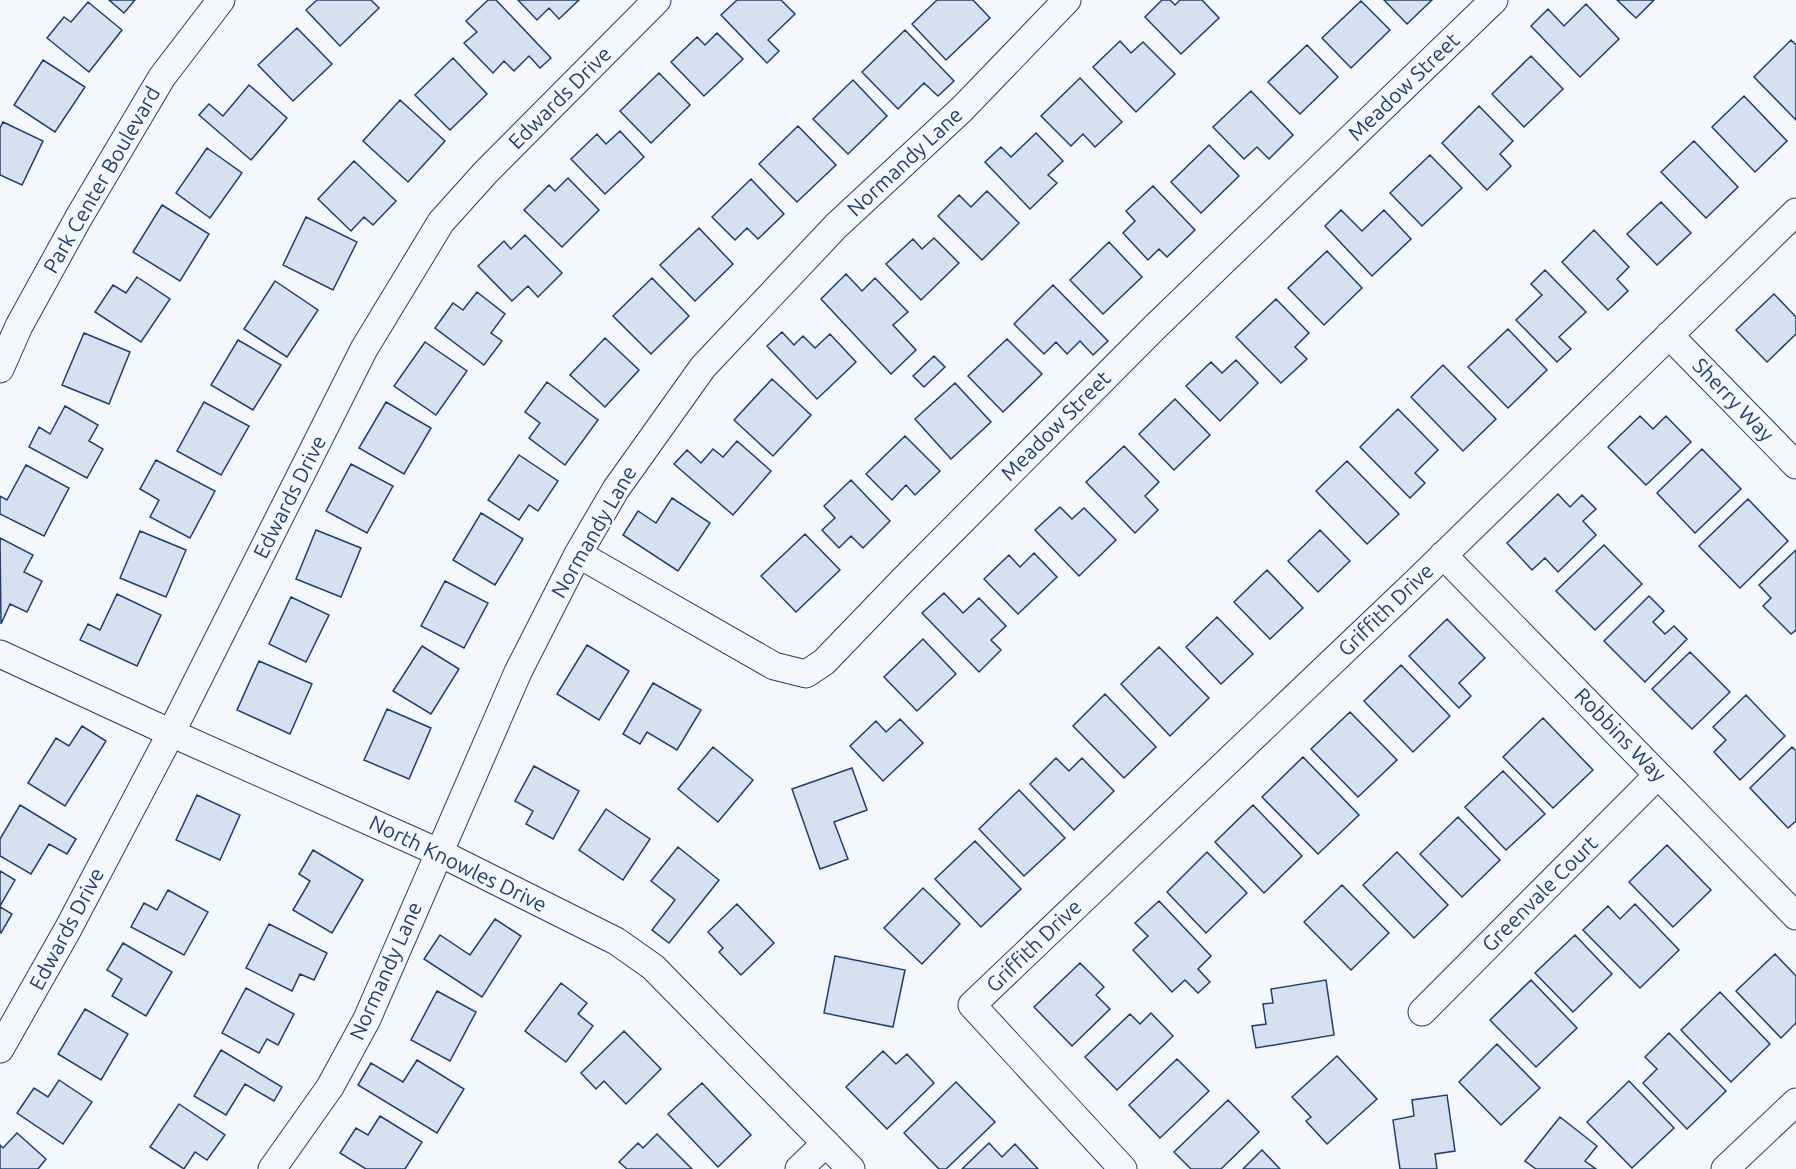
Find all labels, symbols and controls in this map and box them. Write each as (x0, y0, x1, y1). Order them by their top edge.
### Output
street label: Meadow Street (1343, 27, 1464, 145)
street label: Edwards Drive (503, 41, 615, 153)
street label: Park Center Boulevard (38, 82, 164, 277)
street label: Normandy Lane (842, 102, 967, 221)
street label: Sherry Way (1688, 353, 1779, 446)
street label: Meadow Street (996, 366, 1115, 485)
street label: Edwards Drive (248, 431, 330, 562)
street label: Normandy Lane (546, 461, 641, 602)
street label: Griffith Drive (1333, 558, 1438, 661)
street label: Robbins Way (1570, 683, 1671, 786)
street label: North Knowles Drive (366, 810, 551, 916)
street label: Greenvale Court (1477, 831, 1602, 956)
street label: Edwards Drive (24, 863, 108, 994)
street label: Griffith Drive (981, 894, 1086, 997)
street label: Normandy Lane (344, 898, 426, 1043)

